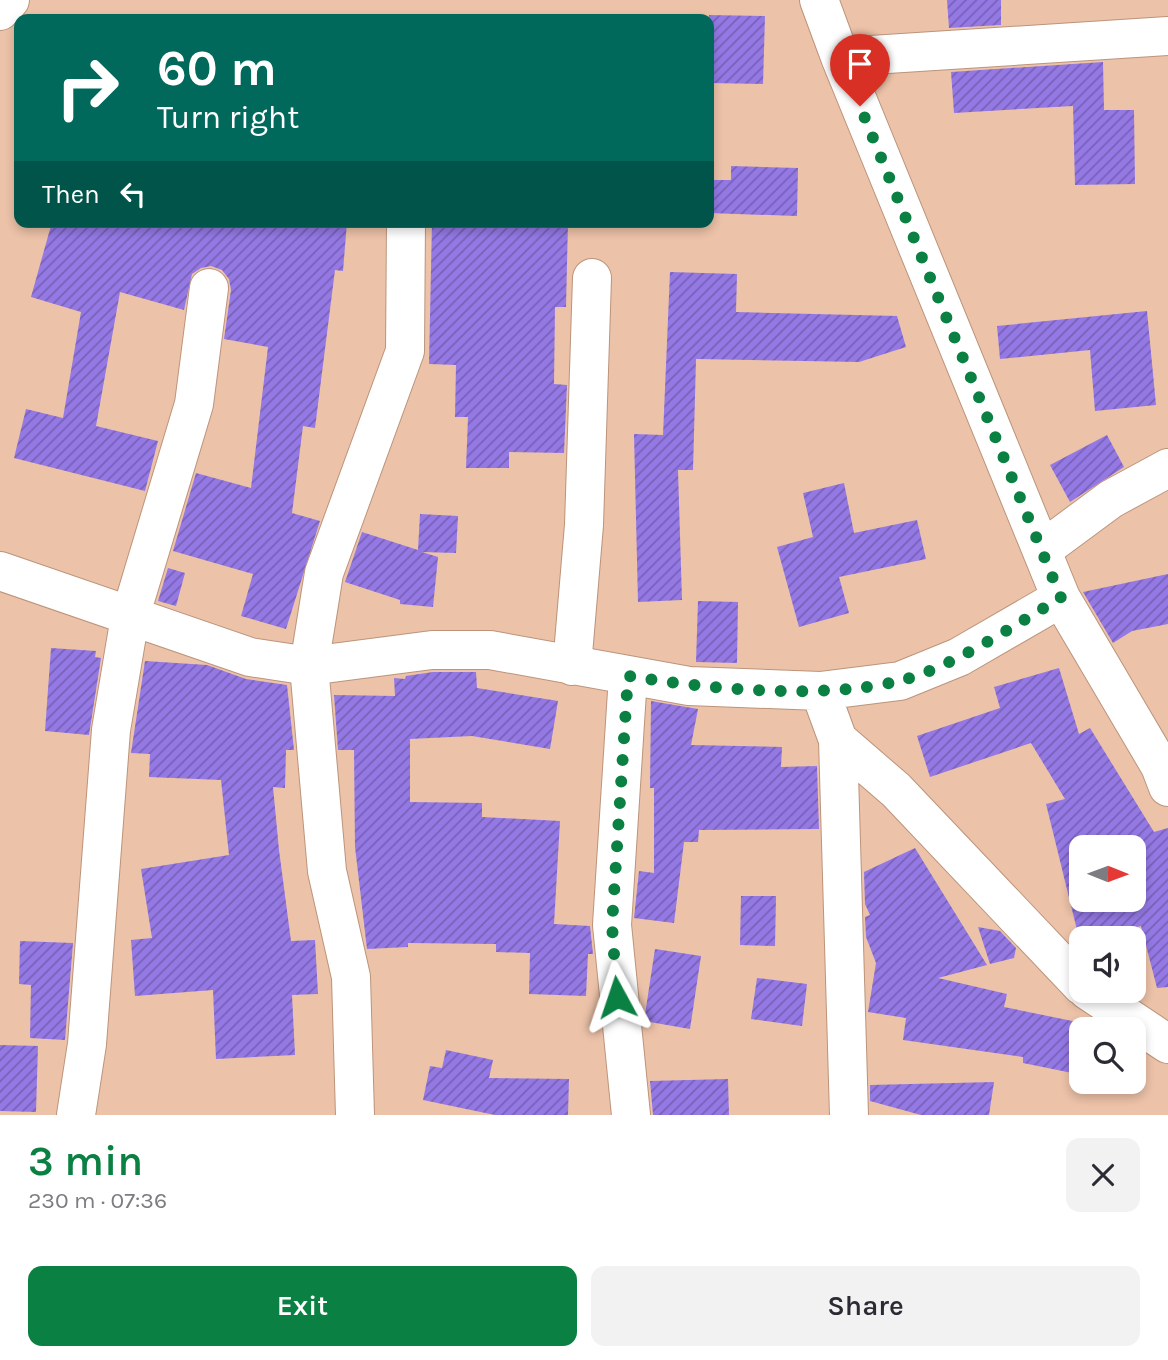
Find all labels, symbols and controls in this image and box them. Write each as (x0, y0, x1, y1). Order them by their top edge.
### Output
pin (830, 34, 890, 106)
text: 60 m (157, 40, 277, 97)
icon: right (42, 42, 133, 133)
icon: arrive (841, 45, 879, 83)
text: Turn right (157, 99, 299, 136)
icon: left (114, 175, 152, 213)
text: Then (42, 179, 100, 210)
north arrow (1069, 835, 1146, 912)
map controls (1069, 835, 1146, 1094)
button: sound (1069, 926, 1146, 1003)
position arrow (580, 960, 654, 1034)
button: search (1069, 1017, 1146, 1094)
text: 3 min (28, 1136, 143, 1186)
button: close (1066, 1138, 1140, 1212)
text: 230 m · 07:36 (28, 1187, 167, 1214)
button: Exit (28, 1266, 577, 1346)
button: Share (591, 1266, 1140, 1346)

